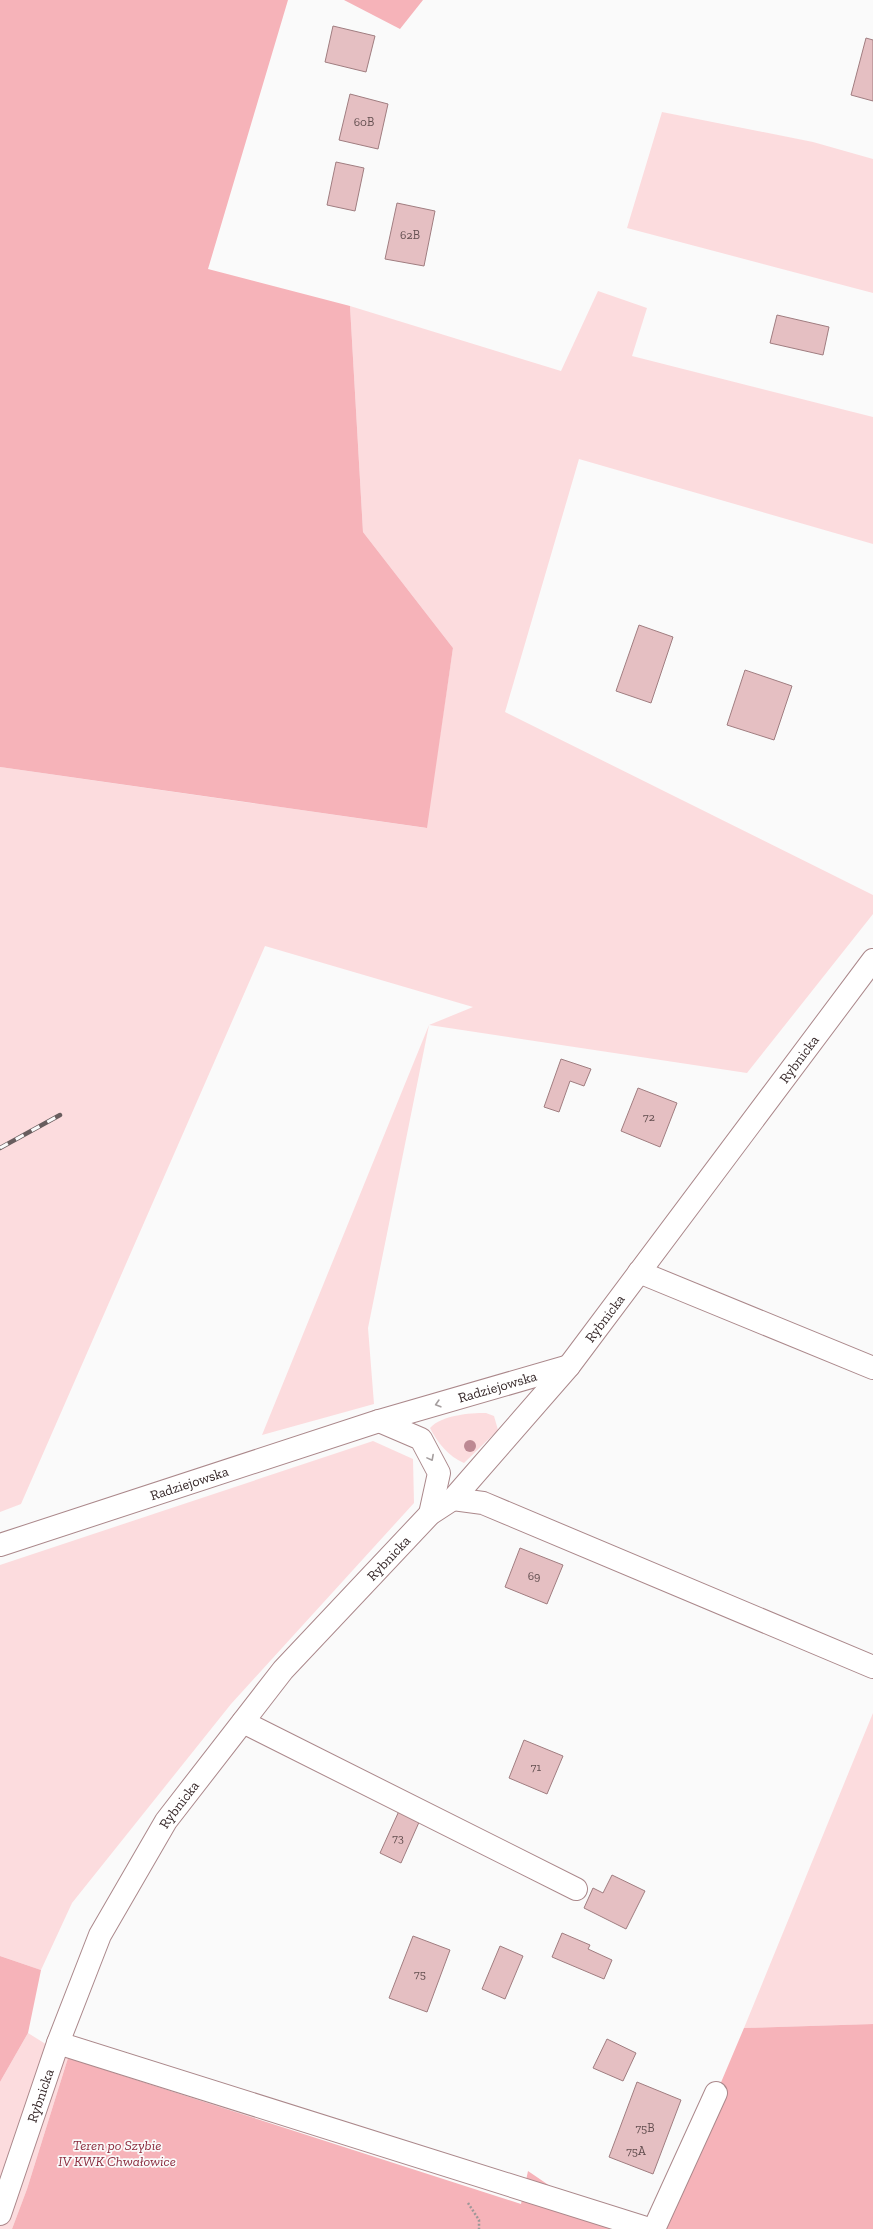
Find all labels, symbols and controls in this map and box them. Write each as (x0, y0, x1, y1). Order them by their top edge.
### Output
house number: 60B (354, 115, 374, 129)
house number: 62B (400, 228, 420, 242)
street label: Rybnicka (776, 1032, 823, 1087)
house number: 72 (643, 1110, 655, 1124)
street label: Rybnicka (582, 1291, 629, 1346)
street label: Radziejowska (456, 1368, 539, 1407)
one-way arrow (434, 1399, 441, 1408)
one-way arrow (426, 1454, 434, 1461)
street label: Radziejowska (148, 1463, 231, 1504)
street label: Rybnicka (364, 1532, 414, 1584)
house number: 69 (528, 1569, 540, 1583)
house number: 71 (531, 1760, 542, 1774)
street label: Rybnicka (156, 1777, 203, 1832)
house number: 73 (392, 1831, 404, 1845)
house number: 75 (414, 1967, 426, 1981)
street label: Rybnicka (24, 2067, 58, 2125)
house number: 75B (635, 2121, 655, 2135)
park label: Teren po Szybie IV KWK Chwałowice (58, 2137, 176, 2170)
house number: 75A (626, 2144, 646, 2158)

